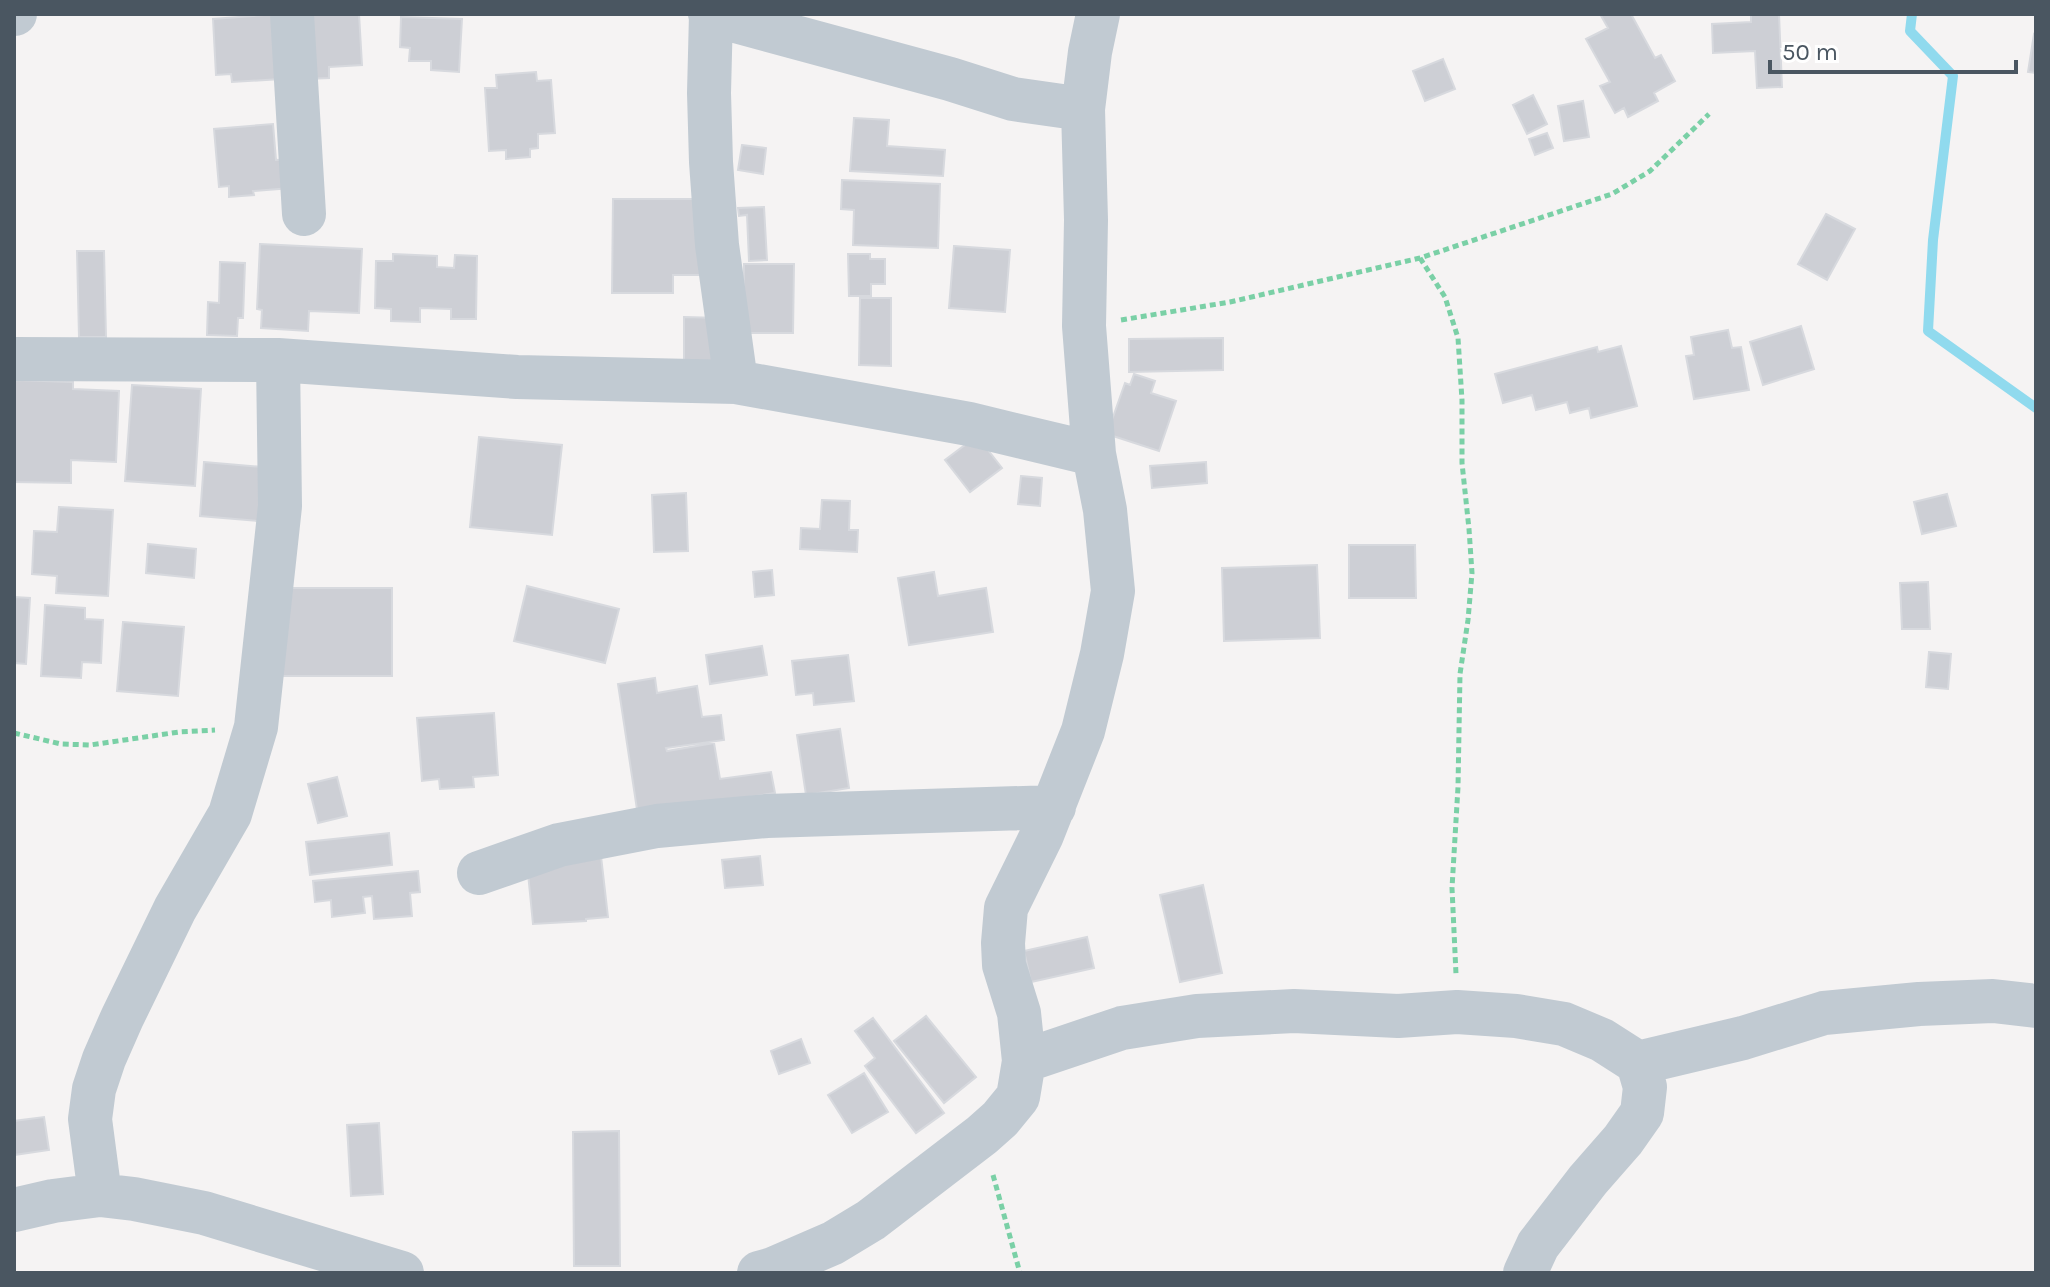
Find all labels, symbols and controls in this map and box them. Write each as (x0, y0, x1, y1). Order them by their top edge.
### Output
scale bar (1770, 24, 2016, 74)
text: 50 m (1782, 38, 1838, 66)

